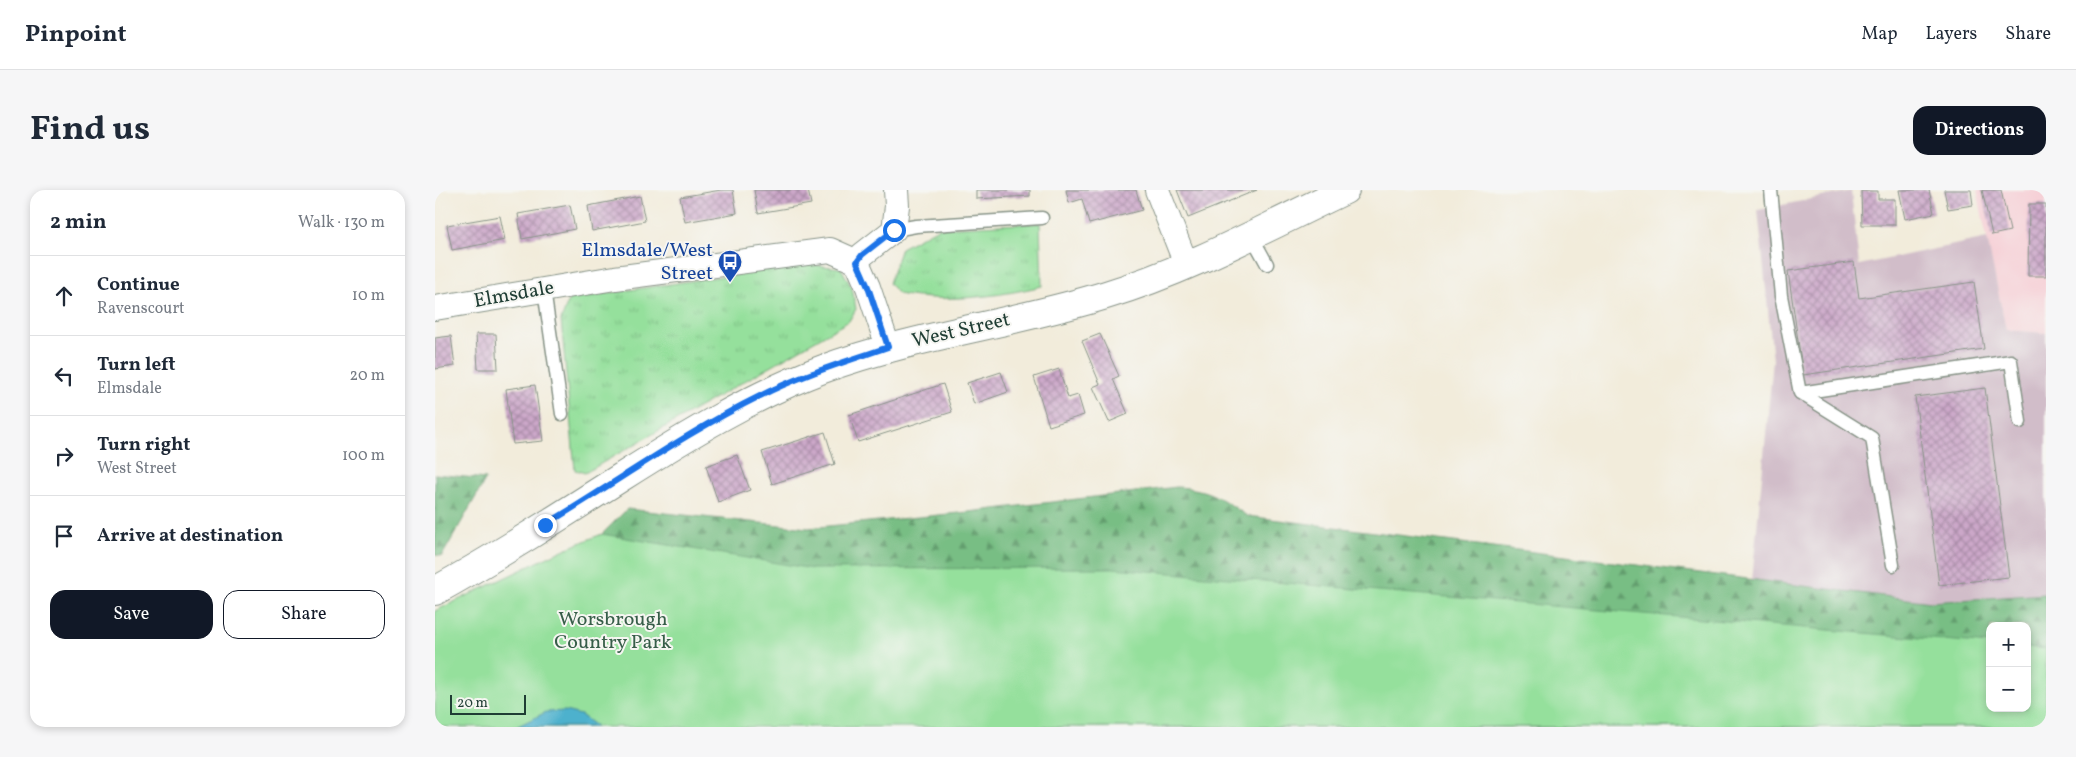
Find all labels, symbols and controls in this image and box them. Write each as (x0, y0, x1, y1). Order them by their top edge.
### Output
text: Pinpoint (25, 18, 127, 52)
text: Map (1861, 22, 1897, 47)
text: Layers (1925, 22, 1977, 47)
text: Share (2005, 22, 2051, 47)
text: Find us (30, 106, 150, 154)
button: Directions (1913, 106, 2046, 155)
text: 2 min (50, 208, 107, 237)
text: Walk · 130 m (298, 212, 385, 234)
route start (883, 219, 906, 242)
place label: Elmsdale/West Street (581, 237, 713, 288)
bus stop icon: Elmsdale/West Street (717, 249, 743, 283)
text: Continue (97, 272, 180, 298)
street label: Elmsdale (472, 274, 556, 316)
icon: ahead (50, 282, 78, 310)
text: 10 m (352, 285, 385, 307)
text: Ravenscourt (97, 298, 185, 320)
street label: West Street (909, 306, 1013, 356)
text: Turn left (97, 352, 176, 378)
icon: left (50, 362, 78, 390)
text: 20 m (350, 365, 385, 387)
text: Elmsdale (97, 378, 162, 400)
text: Turn right (97, 432, 190, 458)
icon: right (50, 442, 78, 470)
text: 100 m (342, 445, 385, 467)
text: West Street (97, 458, 177, 480)
route end (534, 514, 557, 537)
icon: arrive (50, 522, 78, 550)
text: Arrive at destination (97, 523, 283, 549)
button: Save (50, 590, 213, 639)
button: Share (223, 590, 385, 639)
park label: Worsbrough Country Park (554, 606, 672, 657)
map controls (1986, 622, 2031, 712)
button: + (1986, 622, 2031, 667)
button: − (1986, 667, 2031, 712)
scale bar (450, 692, 526, 715)
text: 20 m (457, 694, 488, 713)

